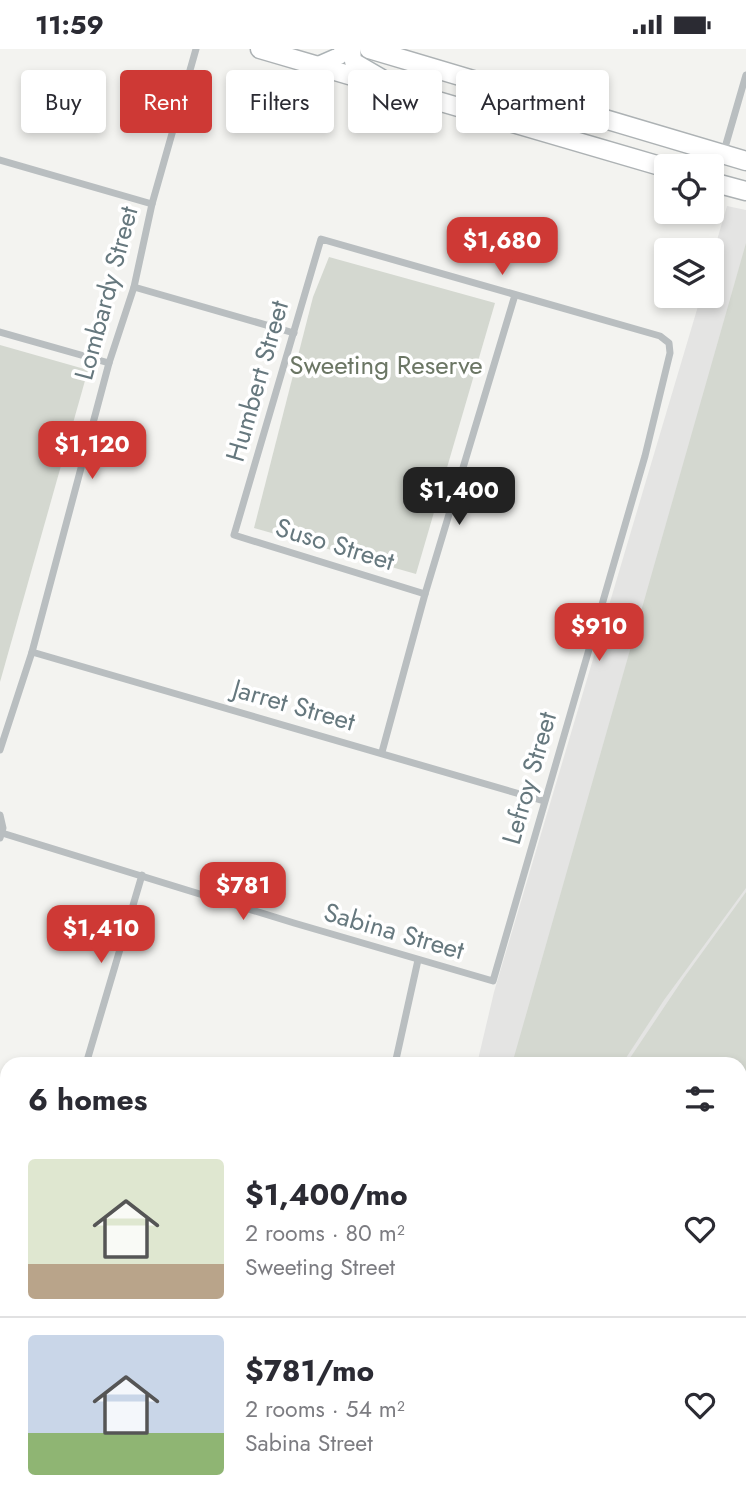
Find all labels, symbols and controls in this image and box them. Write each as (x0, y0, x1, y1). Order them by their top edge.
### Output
text: 11:59 (35, 6, 104, 44)
chip: Buy (21, 70, 106, 133)
chip: Rent (120, 70, 212, 133)
chip: Filters (226, 70, 334, 133)
chip: New (348, 70, 442, 133)
chip: Apartment (456, 70, 609, 133)
map controls (654, 154, 724, 308)
button: locate (654, 154, 724, 224)
street label: Lombardy Street (65, 201, 148, 384)
pin: $1,680 (445, 217, 559, 277)
text: $1,680 (463, 223, 541, 257)
button: layers (654, 238, 724, 308)
street label: Humbert Street (216, 295, 298, 466)
park label: Sweeting Reserve (289, 346, 483, 384)
pin: $1,120 (35, 421, 149, 481)
text: $1,120 (54, 427, 130, 461)
pin: $1,400 (402, 468, 516, 527)
text: $1,400 (419, 473, 499, 507)
street label: Suso Street (271, 508, 400, 580)
pin: $910 (558, 603, 640, 663)
text: $910 (571, 609, 627, 643)
street label: Jarret Street (225, 669, 360, 741)
street label: Lefroy Street (492, 707, 566, 849)
pin: $781 (202, 863, 284, 922)
text: $781 (216, 868, 270, 902)
street label: Sabina Street (319, 893, 469, 969)
pin: $1,410 (44, 905, 158, 965)
text: $1,410 (63, 911, 139, 945)
text: 6 homes (28, 1078, 147, 1121)
icon: filters (681, 1080, 719, 1118)
text: $1,400/mo (245, 1173, 408, 1216)
icon: home (84, 1187, 168, 1271)
icon: heart (681, 1210, 719, 1248)
text: 2 rooms · 80 m² (245, 1216, 405, 1250)
text: Sweeting Street (245, 1250, 395, 1284)
text: $781/mo (245, 1349, 374, 1392)
icon: home (84, 1363, 168, 1447)
icon: heart (681, 1386, 719, 1424)
text: 2 rooms · 54 m² (245, 1392, 405, 1426)
text: Sabina Street (245, 1426, 373, 1460)

